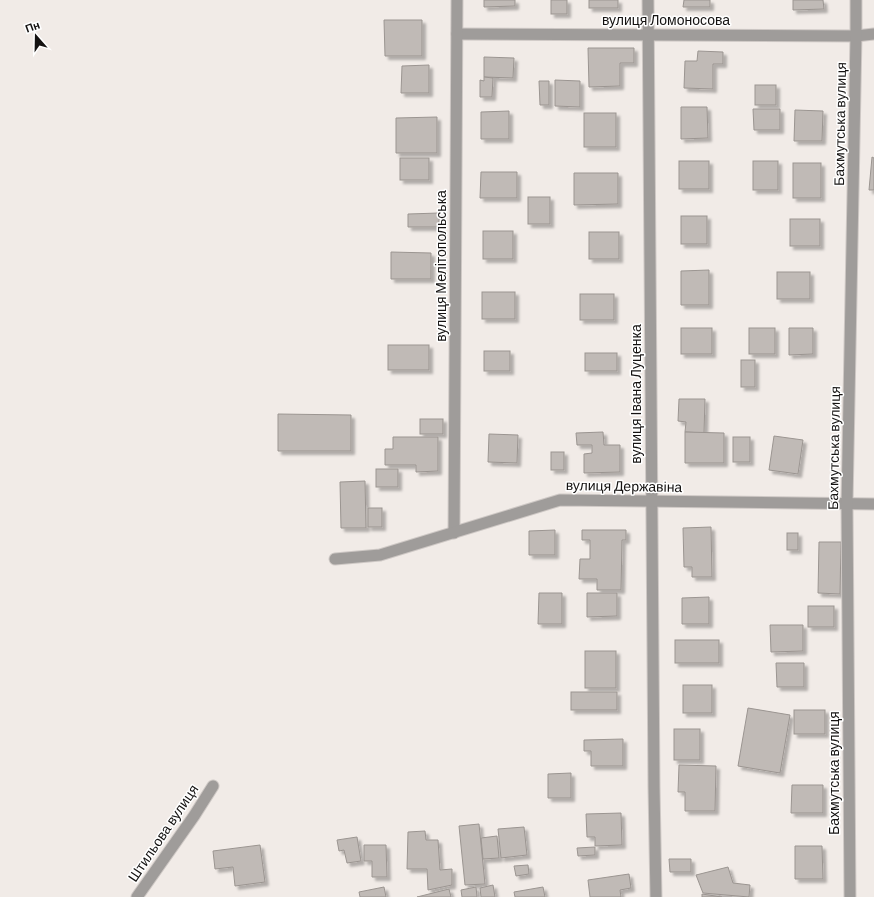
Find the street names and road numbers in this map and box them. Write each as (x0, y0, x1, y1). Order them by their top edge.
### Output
street label: вулиця Ломоносова (602, 11, 730, 28)
street label: Бахмутська вулиця (830, 62, 849, 186)
street label: вулиця Мелітопольська (432, 190, 449, 342)
street label: вулиця Івана Луценка (627, 324, 644, 464)
street label: Бахмутська вулиця (824, 386, 843, 510)
street label: вулиця Державіна (566, 476, 683, 495)
street label: Бахмутська вулиця (825, 711, 842, 835)
street label: Штильова вулиця (124, 781, 201, 885)

